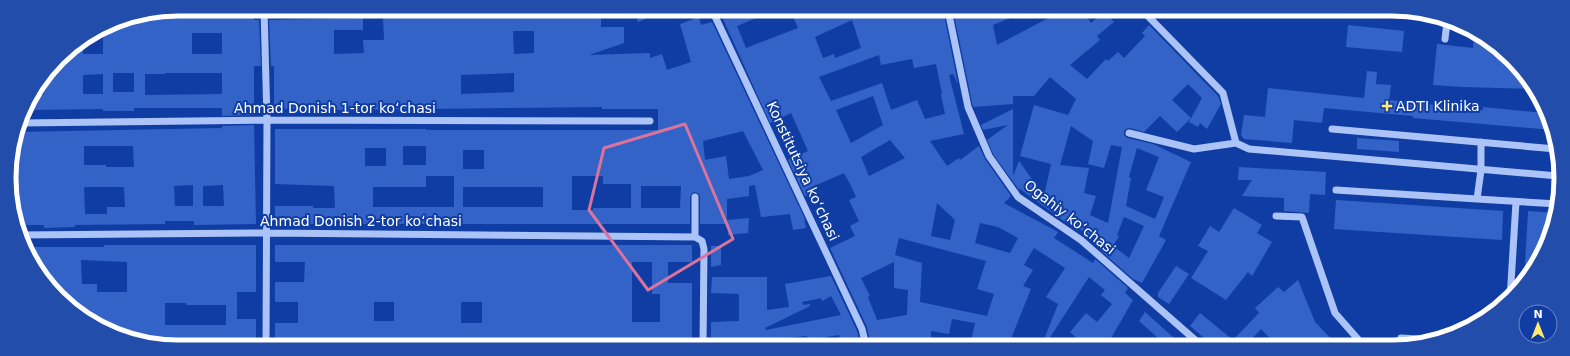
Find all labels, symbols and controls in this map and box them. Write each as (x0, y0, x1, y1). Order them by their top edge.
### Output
place label: ADTI Klinika (1396, 98, 1480, 114)
street label: Konstitutsiya koʻchasi (764, 99, 842, 243)
street label: Ahmad Donish 1-tor koʻchasi (234, 100, 436, 116)
marker: ADTI Klinika (1381, 100, 1393, 112)
street label: Ogahiy koʻchasi (1021, 177, 1119, 257)
street label: Ahmad Donish 2-tor koʻchasi (260, 213, 462, 229)
north arrow (1518, 304, 1558, 344)
text: N (1533, 308, 1543, 321)

